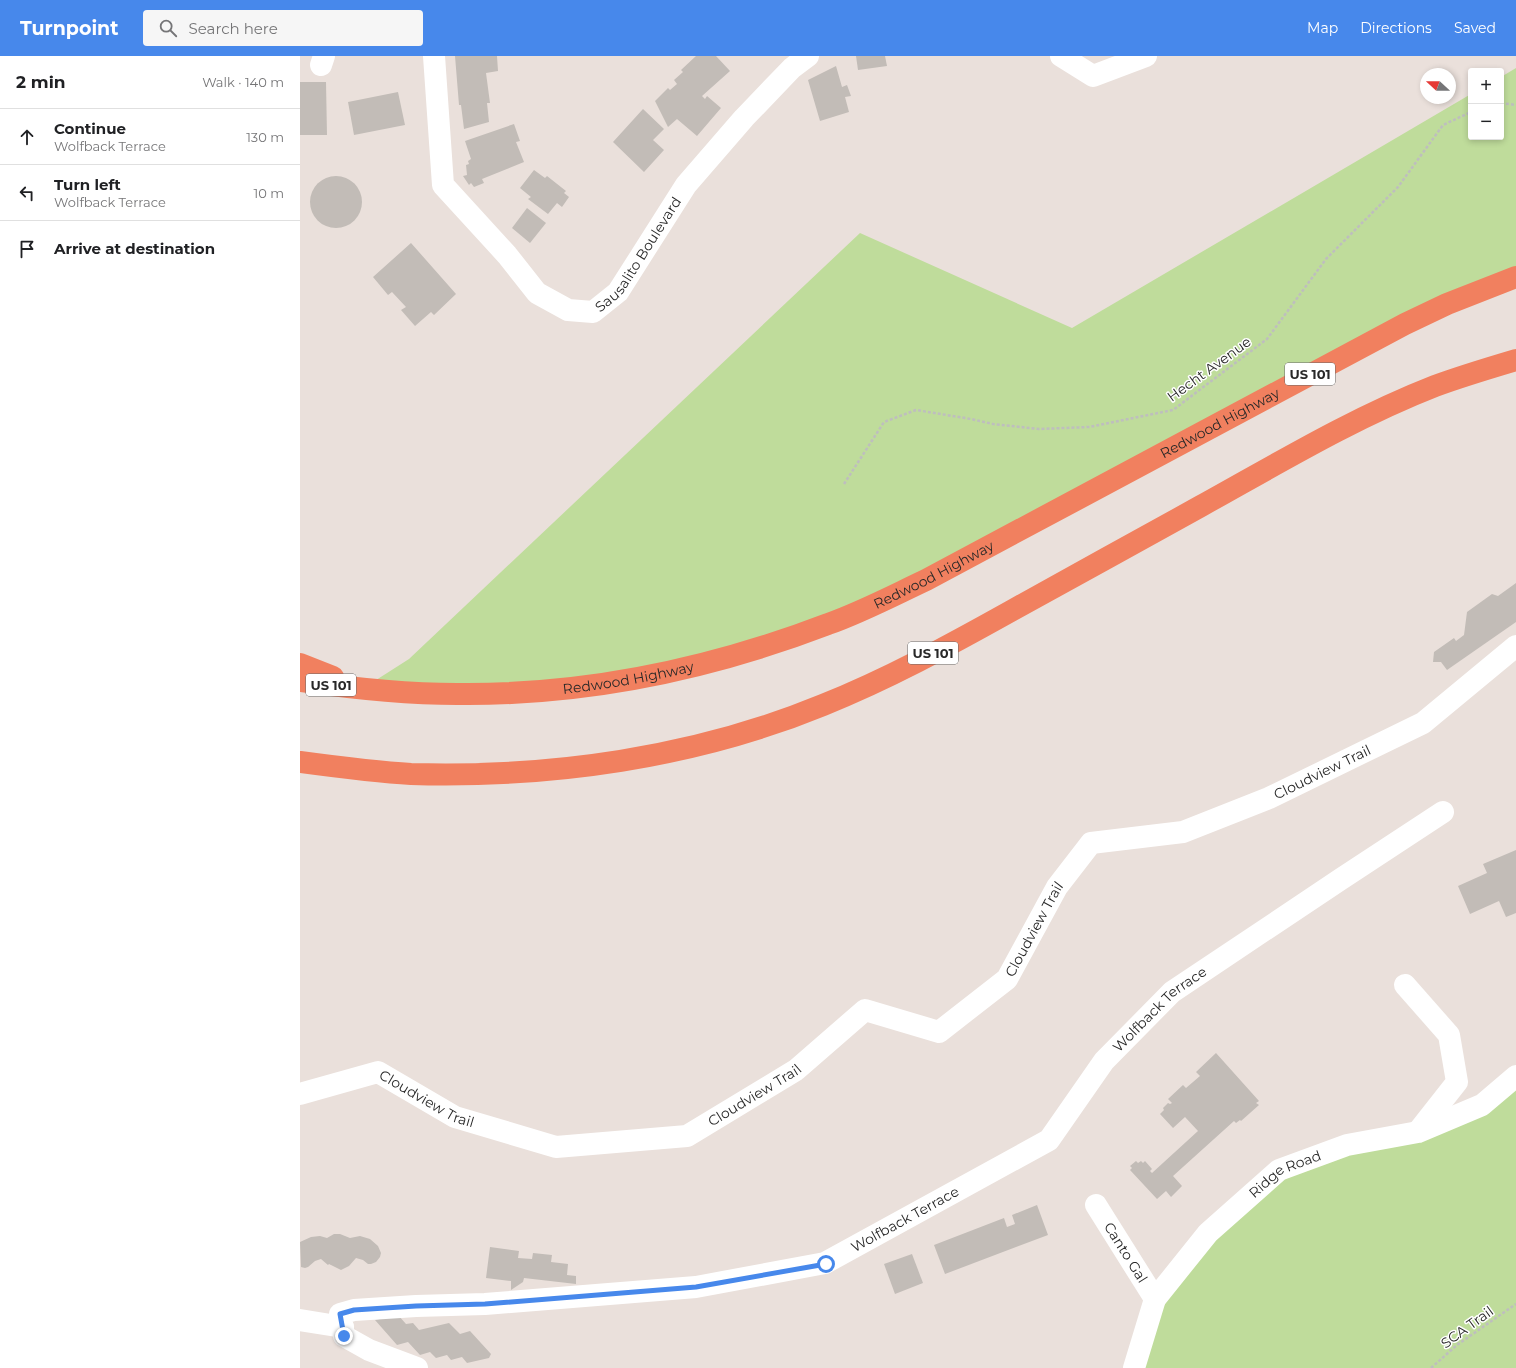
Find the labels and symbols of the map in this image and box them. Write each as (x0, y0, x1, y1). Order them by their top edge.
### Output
north arrow (1420, 68, 1456, 104)
street label: Sausalito Boulevard (591, 193, 685, 316)
street label: Hecht Avenue (1164, 333, 1254, 405)
road number: US 101 (1285, 363, 1335, 385)
street label: Redwood Highway (1157, 384, 1283, 462)
street label: Redwood Highway (871, 536, 997, 613)
road number: US 101 (908, 642, 958, 664)
street label: Redwood Highway (562, 657, 696, 698)
road number: US 101 (306, 674, 356, 696)
street label: Cloudview Trail (1271, 741, 1374, 803)
street label: Cloudview Trail (1001, 878, 1067, 980)
street label: Wolfback Terrace (1109, 962, 1210, 1056)
street label: Cloudview Trail (705, 1060, 805, 1130)
street label: Cloudview Trail (376, 1066, 476, 1131)
street label: Ridge Road (1245, 1146, 1324, 1202)
street label: Wolfback Terrace (848, 1182, 962, 1256)
street label: Canto Gal (1100, 1219, 1152, 1286)
route start (817, 1255, 835, 1273)
street label: SCA Trail (1437, 1302, 1497, 1352)
route end (335, 1327, 353, 1345)

